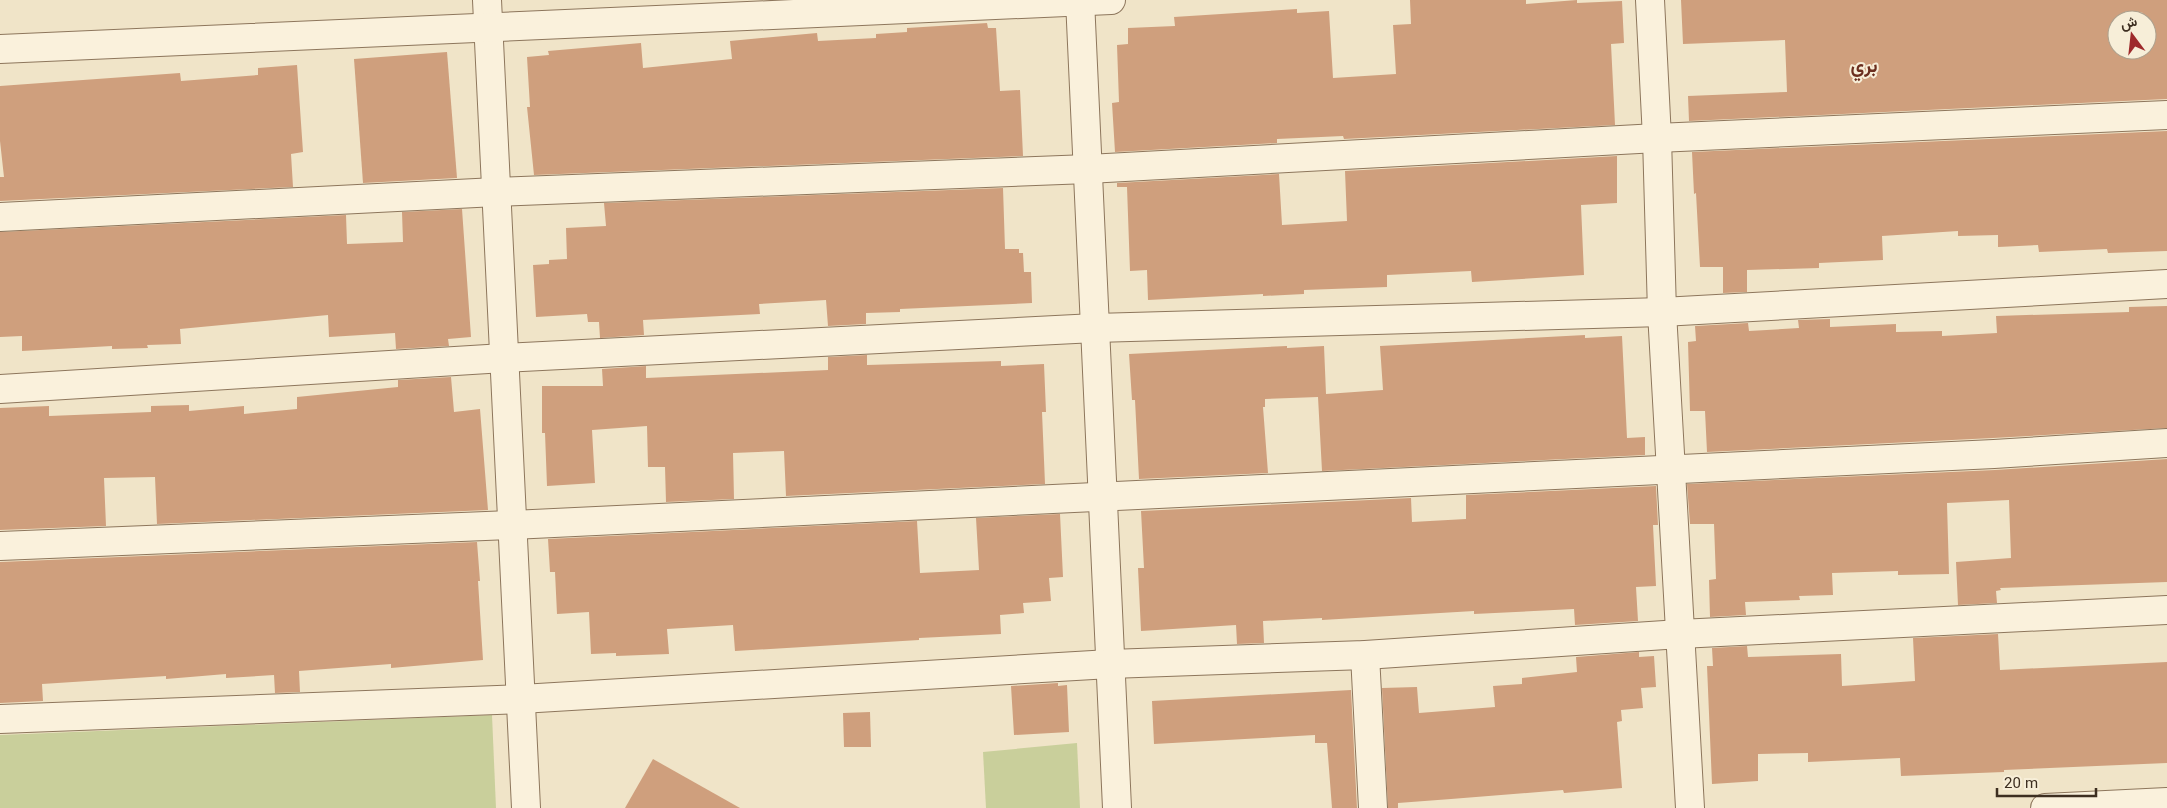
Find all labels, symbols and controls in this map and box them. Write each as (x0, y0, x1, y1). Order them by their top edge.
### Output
north arrow (2107, 10, 2157, 60)
text: ش (2118, 12, 2140, 37)
district label: بري (1850, 53, 1878, 82)
scale bar (1997, 766, 2096, 798)
text: 20 m (2004, 773, 2038, 796)

